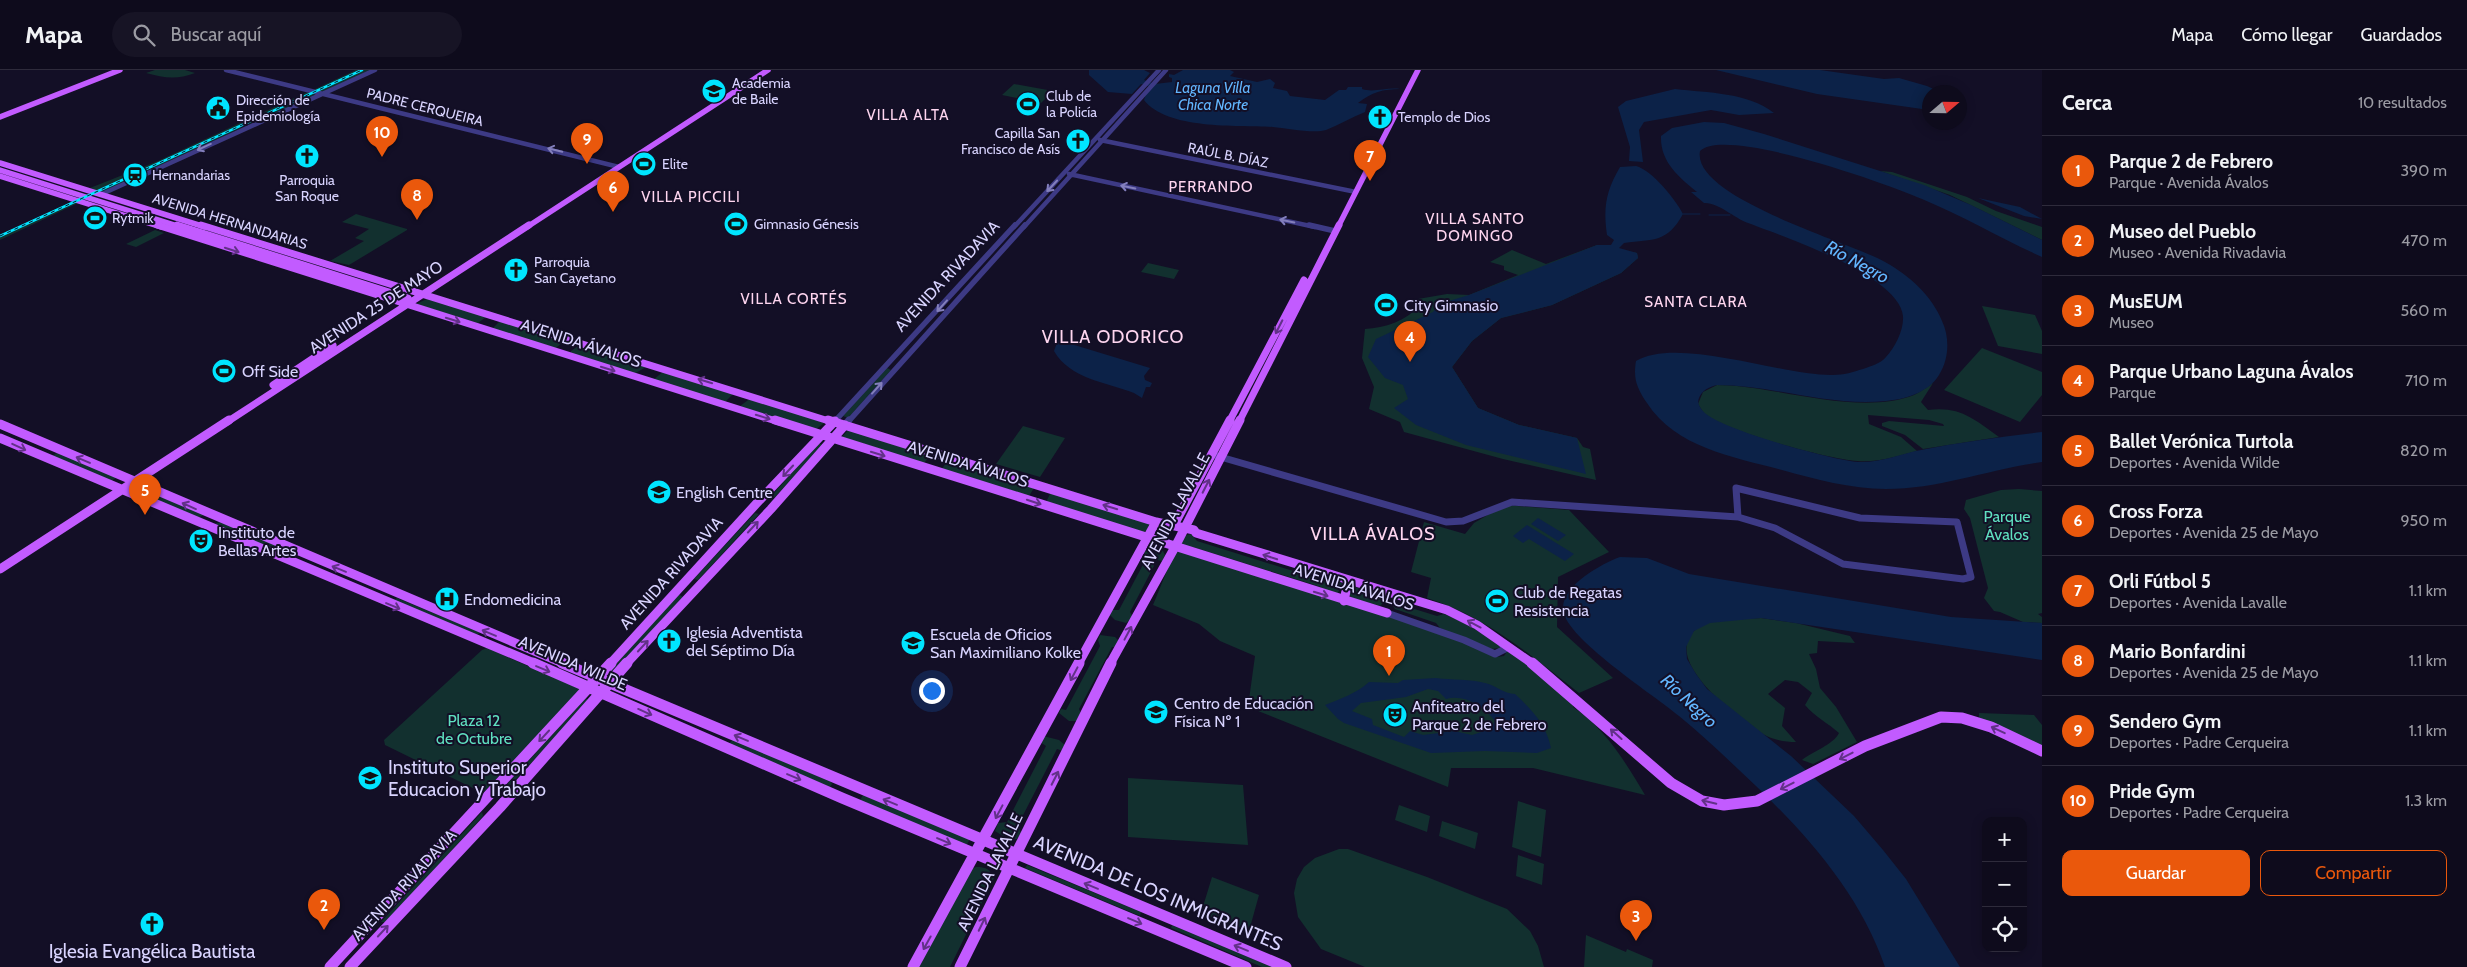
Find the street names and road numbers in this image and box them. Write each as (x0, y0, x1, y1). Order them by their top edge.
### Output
street label: PADRE CERQUEIRA (365, 84, 486, 130)
street label: RAÚL B. DÍAZ (1186, 138, 1270, 172)
street label: AVENIDA HERNANDARIAS (150, 189, 310, 253)
street label: AVENIDA RIVADAVIA (891, 217, 1003, 335)
street label: AVENIDA 25 DE MAYO (306, 257, 446, 357)
street label: AVENIDA ÁVALOS (519, 315, 643, 371)
street label: AVENIDA ÁVALOS (905, 437, 1031, 491)
street label: AVENIDA LAVALLE (1136, 450, 1214, 572)
street label: AVENIDA RIVADAVIA (616, 513, 727, 633)
street label: AVENIDA ÁVALOS (1291, 560, 1417, 614)
street label: AVENIDA WILDE (516, 632, 630, 694)
street label: AVENIDA LAVALLE (953, 810, 1027, 934)
street label: AVENIDA RIVADAVIA (348, 826, 460, 944)
street label: AVENIDA DE LOS INMIGRANTES (1030, 830, 1286, 956)

